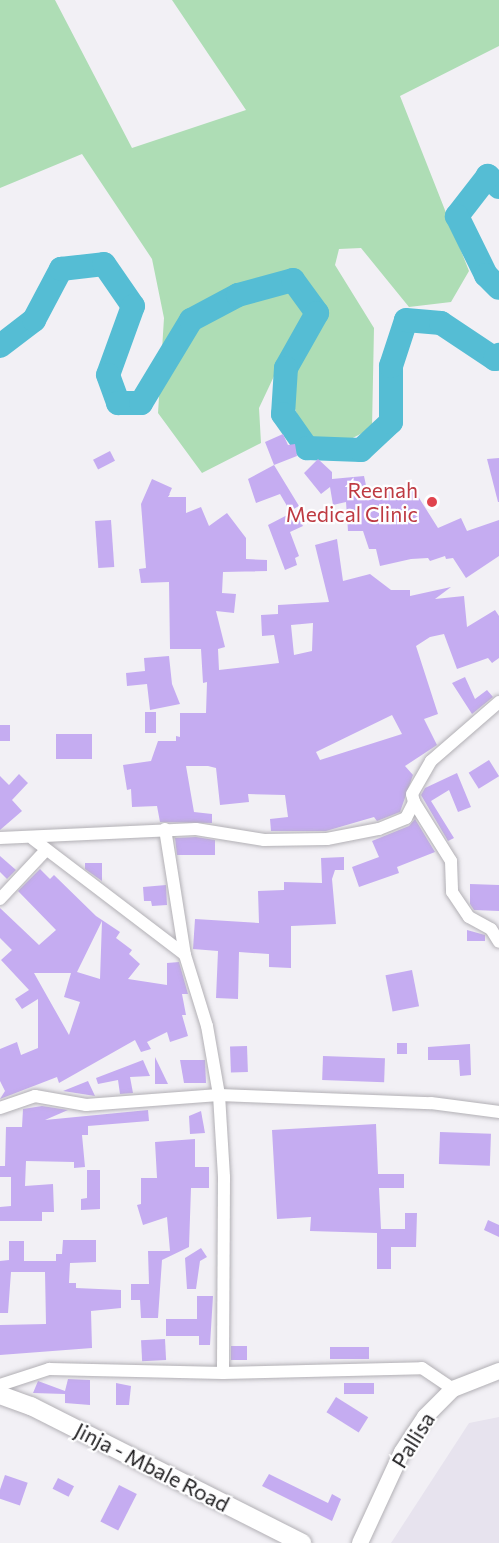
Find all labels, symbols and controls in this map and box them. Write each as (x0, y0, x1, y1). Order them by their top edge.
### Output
place label: Reenah Medical Clinic (286, 477, 418, 527)
marker: Reenah Medical Clinic (423, 493, 441, 511)
street label: Pallisa (386, 1408, 440, 1472)
street label: Jinja - Mbale Road (71, 1417, 233, 1517)

